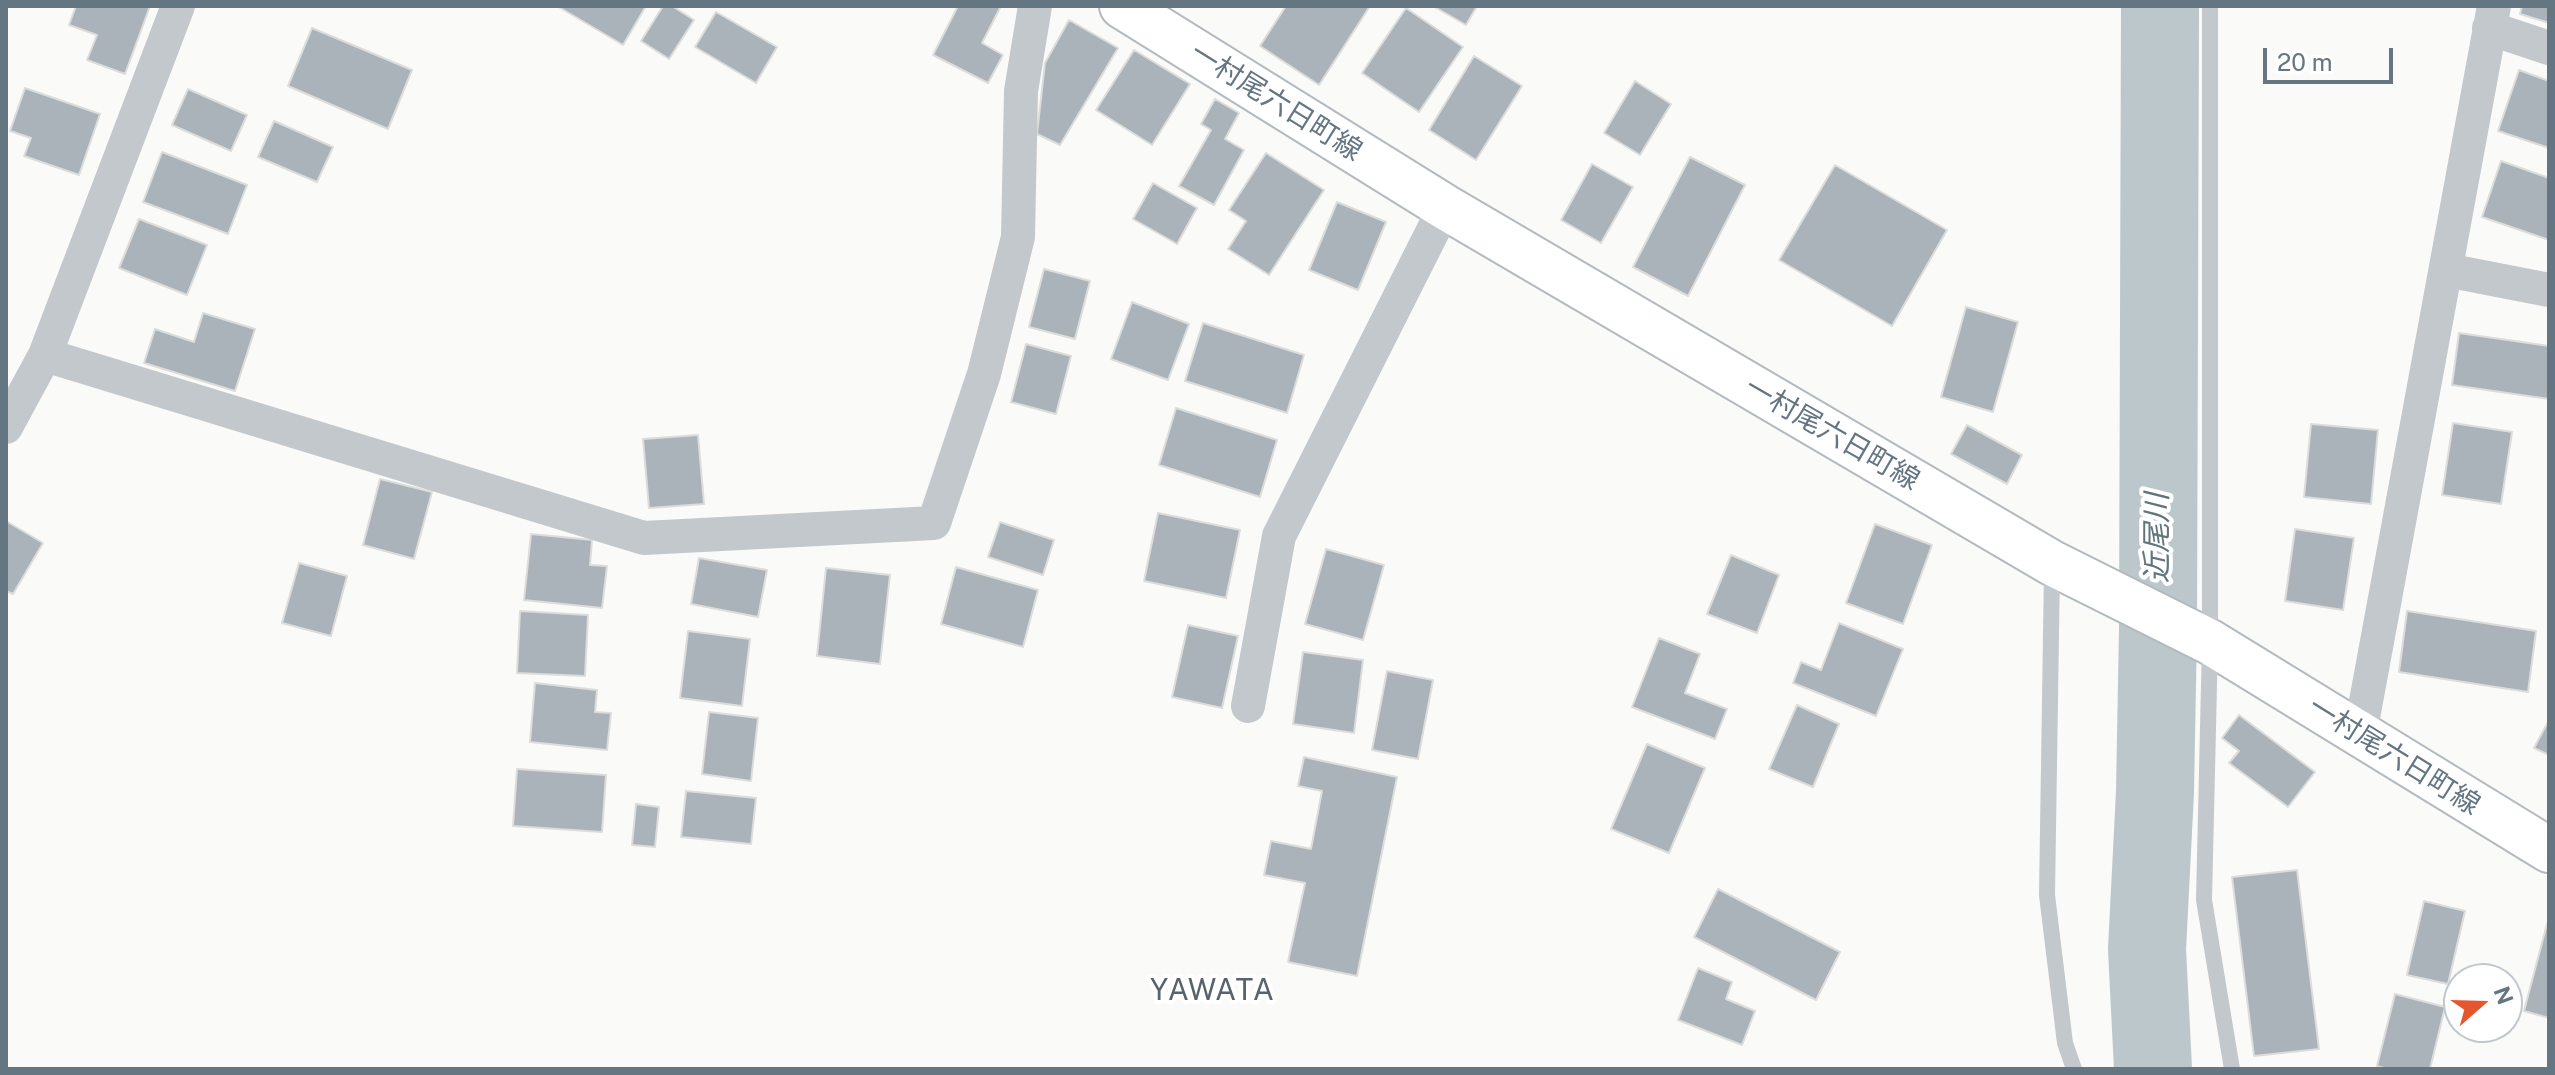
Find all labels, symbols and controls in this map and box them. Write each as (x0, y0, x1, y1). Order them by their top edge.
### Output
scale bar (2267, 32, 2397, 82)
street label: 一村尾六日町線 (1184, 36, 1368, 168)
text: 20 m (2277, 48, 2333, 76)
street label: 一村尾六日町線 (1739, 370, 1925, 498)
water label: 近尾川 (2140, 493, 2176, 583)
street label: 一村尾六日町線 (2302, 690, 2486, 822)
north arrow (2443, 963, 2523, 1043)
district label: YAWATA (1150, 973, 1276, 1009)
text: N (2489, 983, 2519, 1008)

